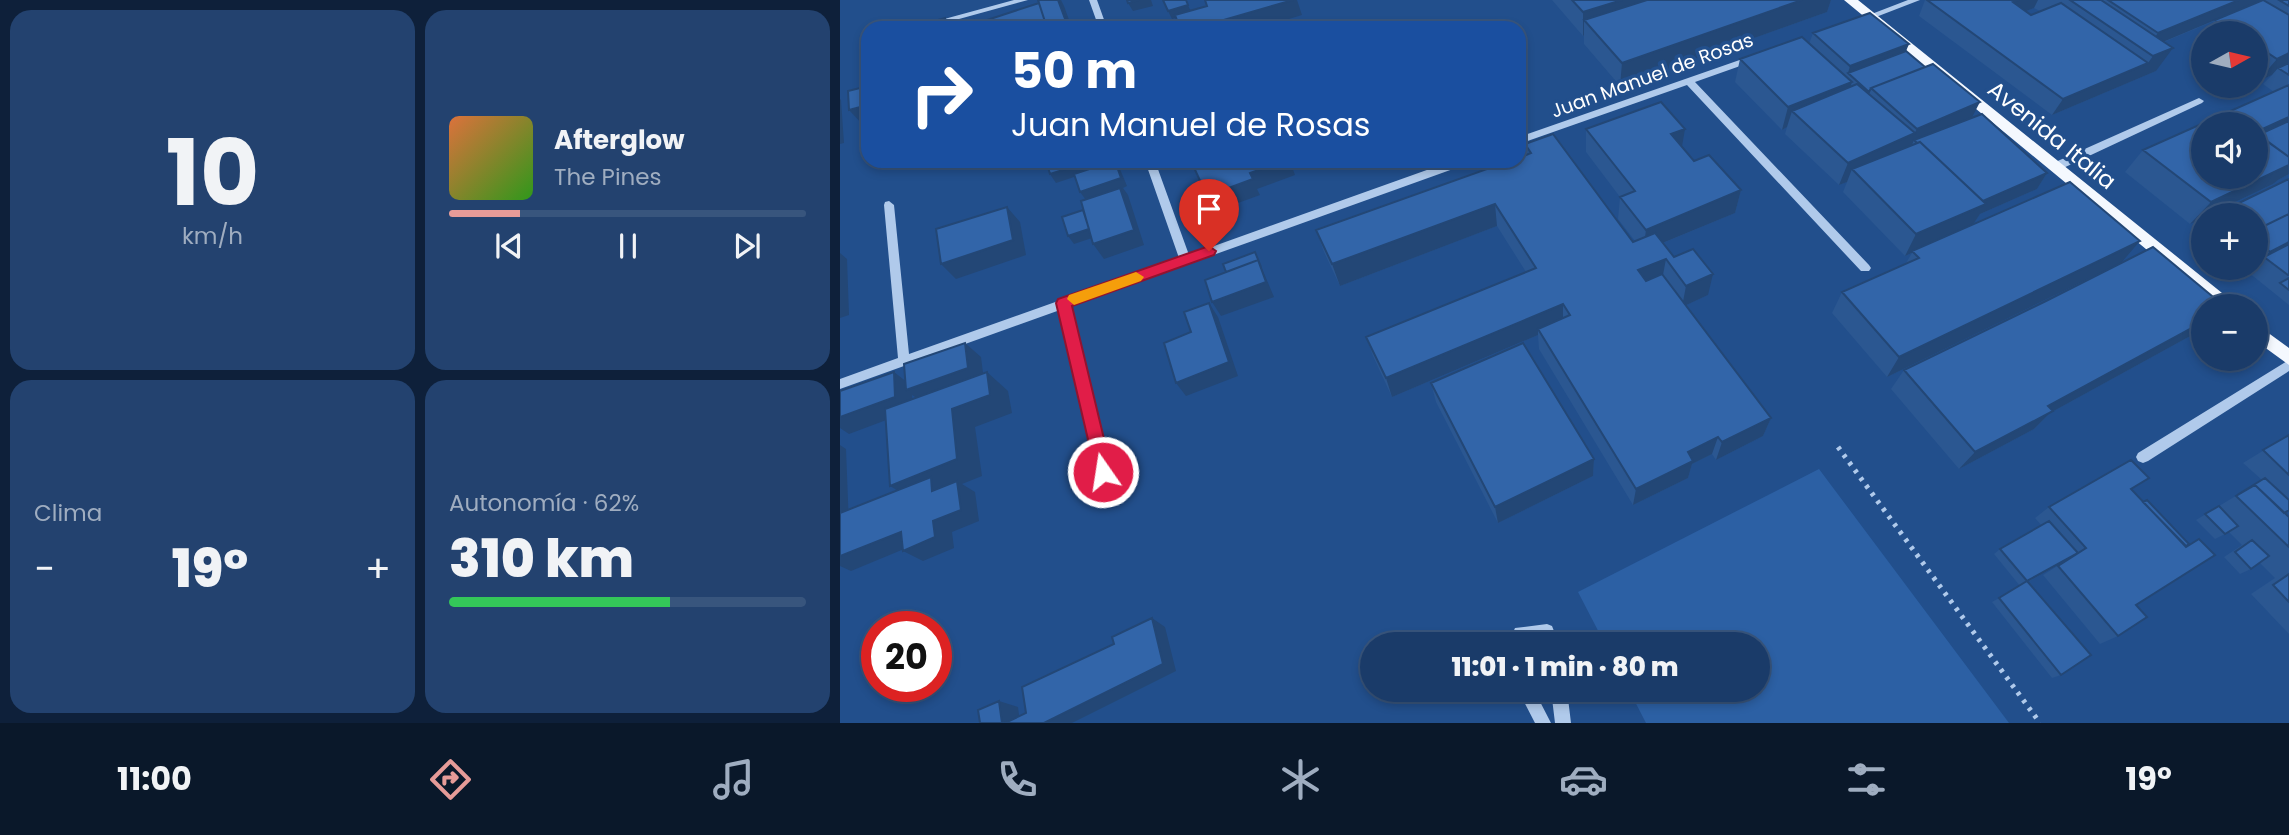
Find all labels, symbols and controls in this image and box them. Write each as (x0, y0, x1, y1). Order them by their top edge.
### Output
north arrow (2191, 21, 2268, 98)
map controls (2191, 21, 2268, 371)
street label: Juan Manuel de Rosas (1547, 26, 1757, 125)
text: 50 m (1011, 37, 1137, 105)
icon: right (896, 49, 987, 140)
street label: Avenida Italia (1981, 73, 2123, 197)
text: Juan Manuel de Rosas (1011, 102, 1371, 147)
text: 10 (166, 109, 259, 237)
button: sound (2191, 112, 2268, 189)
text: Afterglow (554, 122, 685, 158)
text: The Pines (554, 161, 662, 193)
pin (1179, 179, 1239, 251)
icon: arrive (1190, 190, 1228, 228)
button: + (2191, 203, 2268, 280)
text: km/h (182, 220, 243, 252)
icon: previous (490, 227, 528, 265)
icon: pause (609, 227, 647, 265)
icon: next (728, 227, 766, 265)
button: − (2191, 294, 2268, 371)
position arrow (1066, 435, 1140, 509)
text: Autonomía · 62% (449, 487, 639, 519)
text: Clima (34, 497, 102, 529)
text: 310 km (449, 522, 634, 595)
text: 19° (172, 532, 248, 605)
text: − (34, 542, 55, 595)
text: + (365, 542, 391, 595)
speed limit sign: 20 (861, 611, 952, 702)
text: 11:01 · 1 min · 80 m (1451, 649, 1679, 685)
icon: directions (426, 755, 475, 804)
icon: music (709, 755, 758, 804)
icon: phone (993, 755, 1042, 804)
icon: climate (1276, 755, 1325, 804)
icon: car (1559, 755, 1608, 804)
icon: filters (1842, 755, 1891, 804)
text: 11:00 (117, 756, 192, 801)
text: 19° (2125, 756, 2172, 801)

